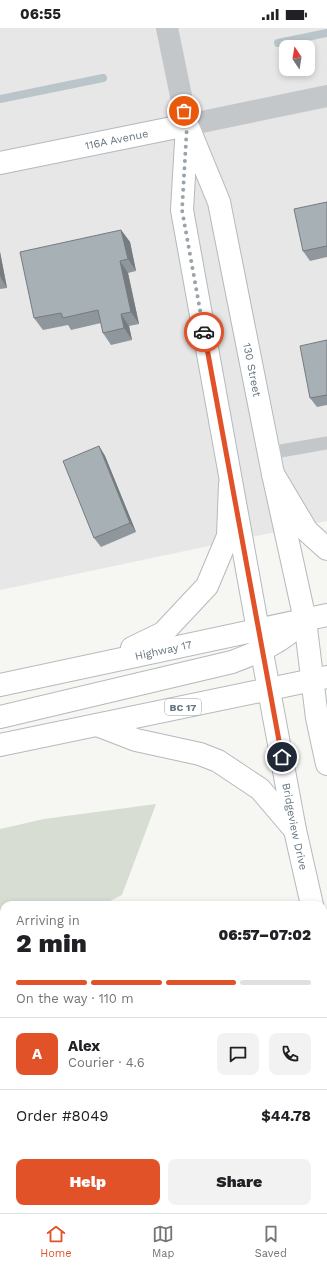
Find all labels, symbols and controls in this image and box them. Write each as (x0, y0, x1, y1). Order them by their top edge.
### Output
text: 06:55 (20, 5, 61, 23)
north arrow (279, 40, 315, 76)
map controls (279, 40, 315, 76)
pin (167, 94, 201, 128)
icon: bag (173, 100, 195, 122)
street label: 116A Avenue (84, 127, 150, 153)
courier (184, 312, 224, 352)
icon: car (193, 321, 215, 343)
street label: 130 Street (240, 342, 264, 398)
street label: Highway 17 (134, 638, 193, 663)
road number: BC 17 (165, 699, 201, 715)
pin (265, 740, 299, 774)
icon: home (271, 746, 293, 768)
street label: Bridgeview Drive (279, 782, 310, 871)
text: Arriving in (16, 913, 80, 928)
text: 06:57–07:02 (219, 926, 311, 944)
text: 2 min (16, 928, 87, 958)
text: On the way · 110 m (16, 991, 134, 1006)
button: chat (217, 1033, 259, 1075)
button: phone (269, 1033, 311, 1075)
text: Alex (68, 1037, 100, 1055)
text: A (32, 1045, 42, 1063)
text: Courier · 4.6 (68, 1055, 145, 1070)
text: Order #8049 (16, 1107, 109, 1125)
text: $44.78 (261, 1107, 311, 1125)
button: Help (16, 1159, 160, 1205)
button: Share (168, 1159, 311, 1205)
tab: Home (40, 1223, 72, 1260)
tab: Map (152, 1223, 174, 1260)
tab: Saved (255, 1223, 287, 1260)

